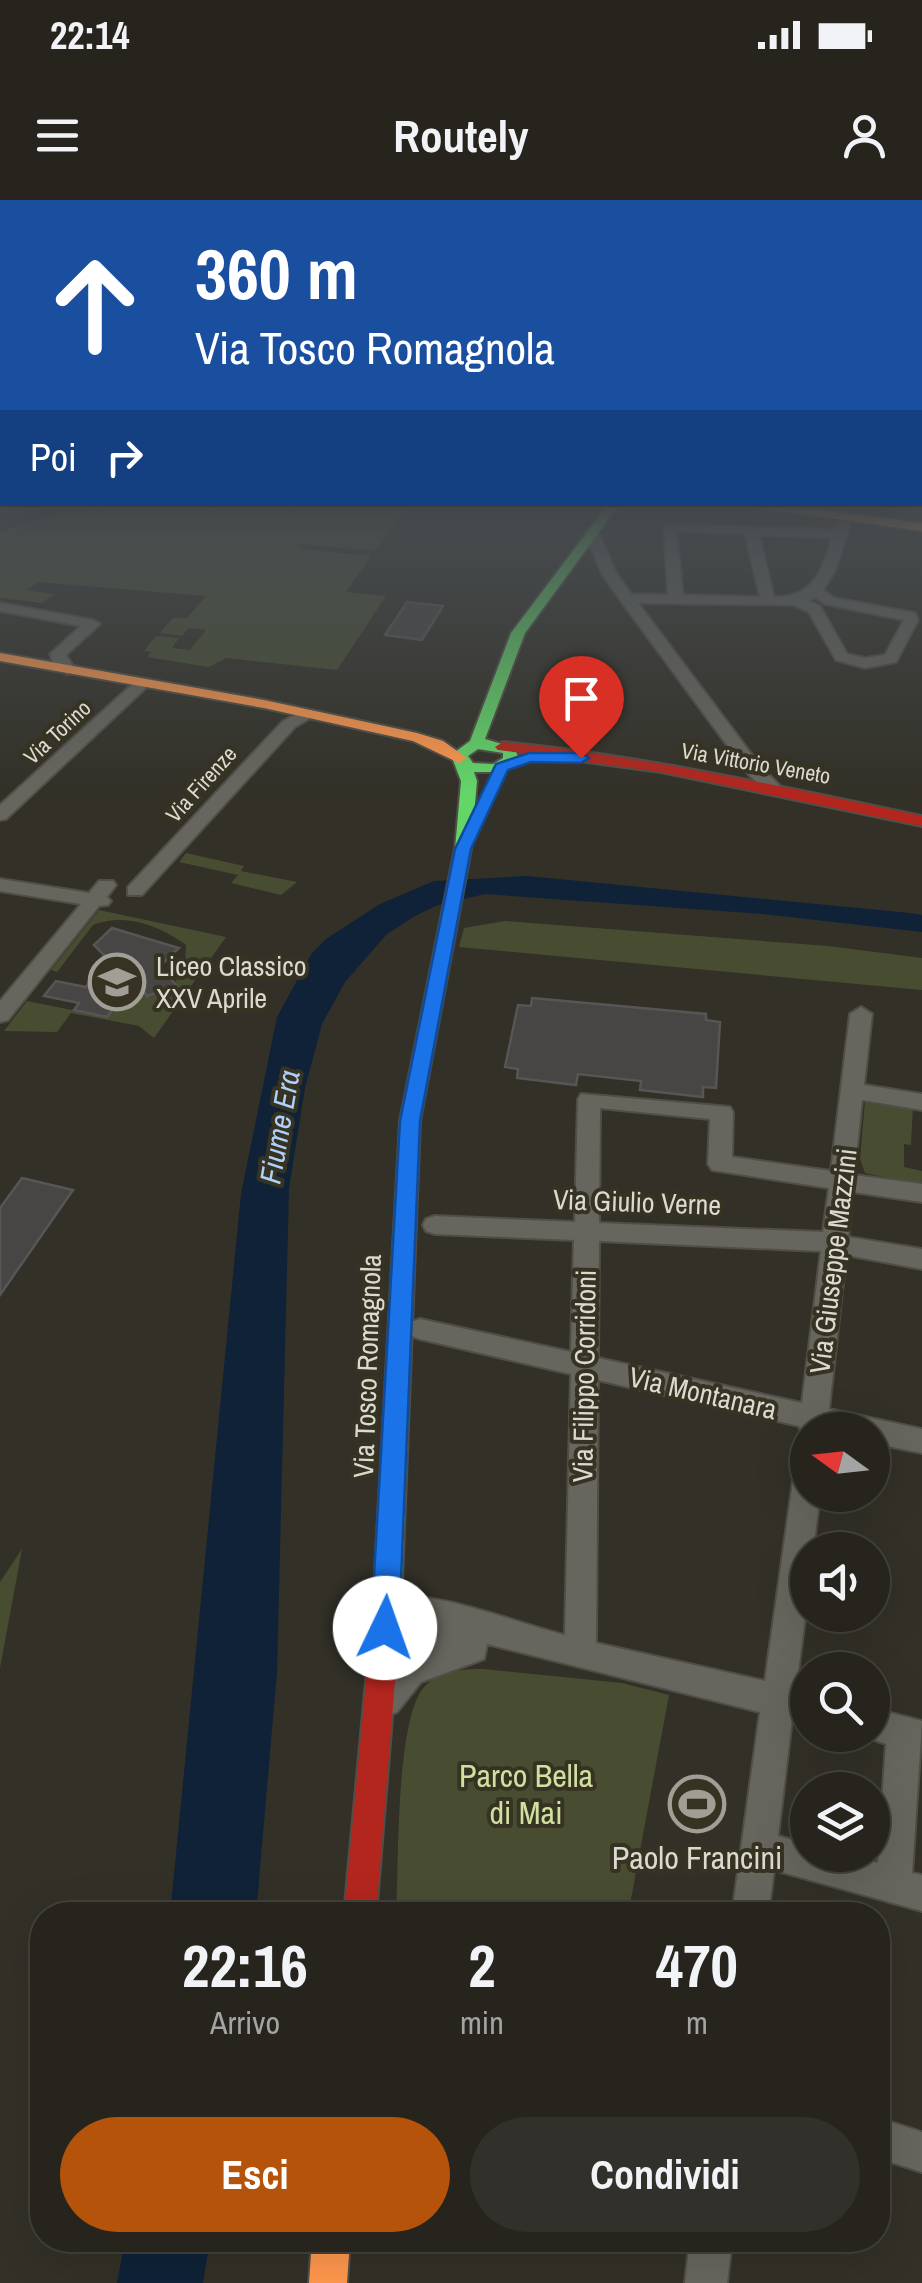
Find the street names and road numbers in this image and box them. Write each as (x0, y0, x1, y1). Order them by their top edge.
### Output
street label: Via Torino (17, 693, 97, 771)
street label: Via Vittorio Veneto (679, 735, 833, 791)
street label: Via Firenze (159, 739, 243, 829)
street label: Via Giuseppe Mazzini (800, 1146, 866, 1376)
street label: Via Giulio Verne (552, 1180, 722, 1224)
street label: Via Tosco Romagnola (344, 1253, 390, 1479)
street label: Via Filippo Corridoni (563, 1269, 605, 1483)
street label: Via Montanara (626, 1358, 781, 1428)

